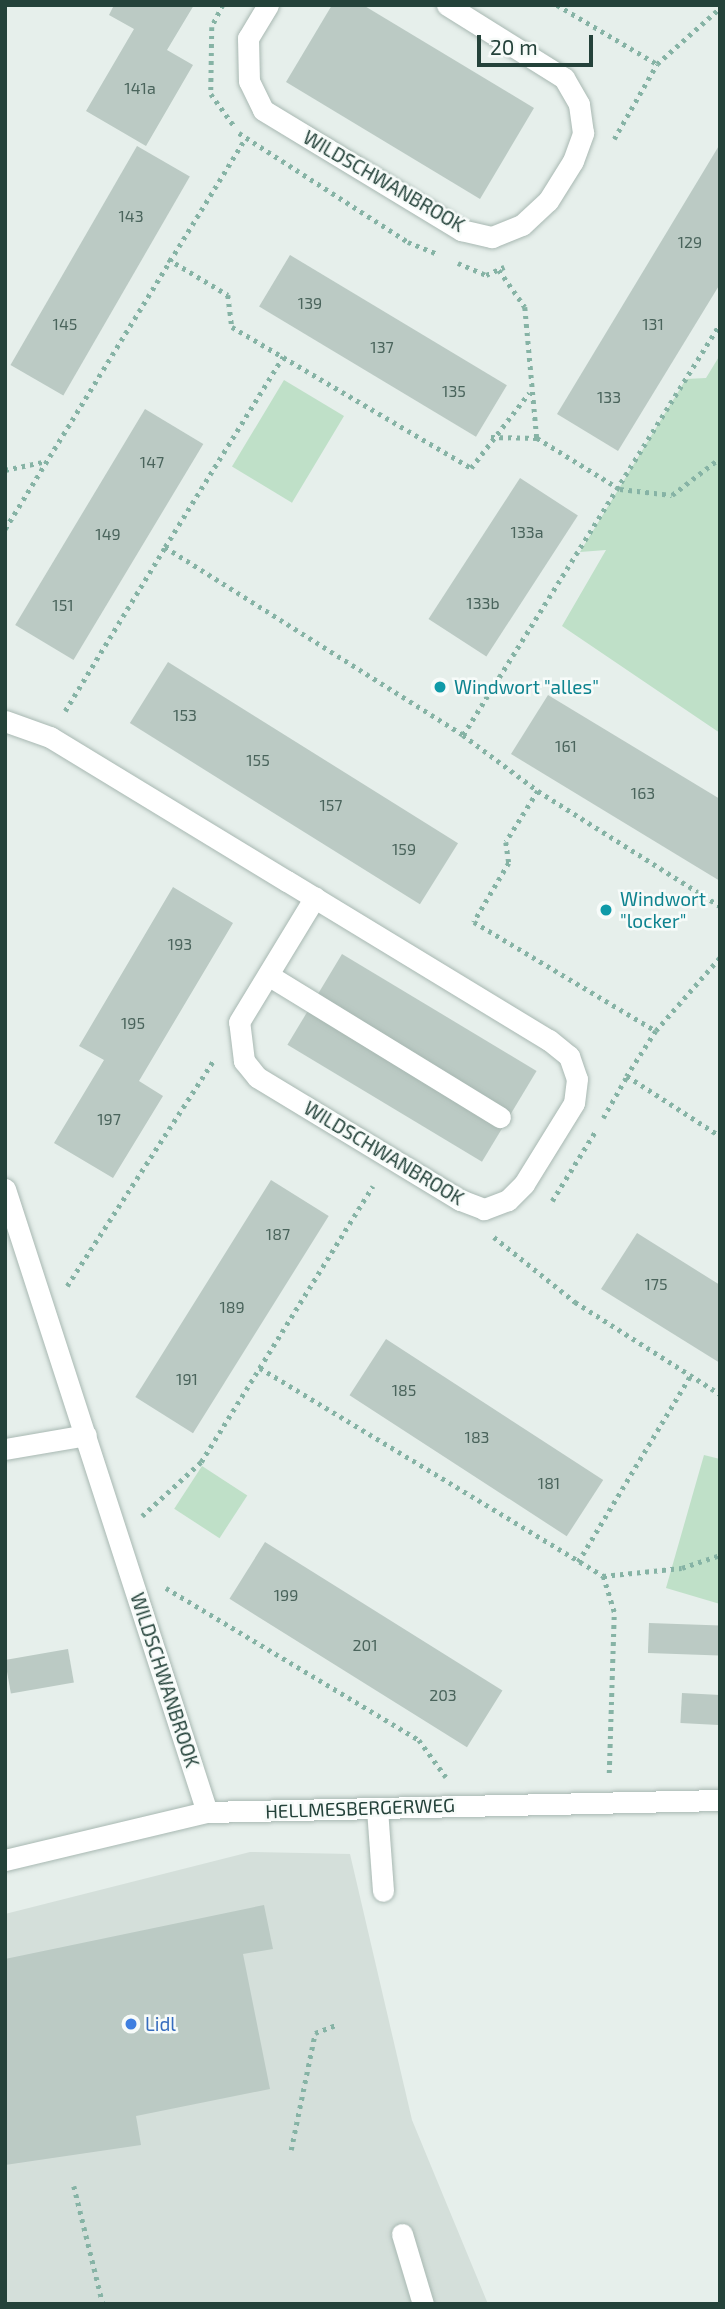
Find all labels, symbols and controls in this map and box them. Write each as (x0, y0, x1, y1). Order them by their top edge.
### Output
scale bar (480, 21, 596, 65)
text: 20 m (490, 34, 538, 59)
house number: 141a (124, 78, 156, 98)
street label: WILDSCHWANBROOK (299, 126, 469, 236)
house number: 143 (118, 206, 144, 226)
house number: 129 (678, 232, 702, 252)
house number: 139 (298, 293, 322, 313)
house number: 145 (53, 314, 77, 334)
house number: 131 (642, 314, 664, 334)
house number: 137 (370, 337, 394, 357)
house number: 135 (442, 381, 466, 401)
house number: 133 (597, 387, 621, 407)
house number: 147 (140, 452, 164, 472)
house number: 133a (511, 522, 543, 542)
house number: 149 (95, 524, 121, 544)
house number: 133b (466, 593, 500, 613)
house number: 151 (52, 595, 74, 615)
place label: Windwort "alles" (454, 676, 599, 698)
marker: Windwort "alles" (432, 679, 448, 695)
house number: 153 (173, 705, 197, 725)
house number: 161 (555, 736, 577, 756)
house number: 155 (246, 750, 270, 770)
house number: 163 (631, 783, 655, 803)
house number: 157 (319, 795, 343, 815)
house number: 159 (392, 839, 416, 859)
place label: Windwort "locker" (620, 888, 706, 932)
marker: Windwort "locker" (598, 902, 614, 918)
house number: 193 (168, 934, 192, 954)
house number: 195 (121, 1013, 145, 1033)
street label: WILDSCHWANBROOK (300, 1096, 468, 1210)
house number: 197 (97, 1109, 121, 1129)
house number: 187 (266, 1224, 290, 1244)
house number: 175 (644, 1274, 668, 1294)
house number: 189 (219, 1297, 245, 1317)
house number: 191 (176, 1369, 198, 1389)
house number: 185 (392, 1380, 416, 1400)
house number: 183 (465, 1427, 489, 1447)
house number: 181 (538, 1473, 560, 1493)
house number: 199 (274, 1585, 298, 1605)
street label: WILDSCHWANBROOK (126, 1590, 204, 1770)
house number: 201 (352, 1635, 378, 1655)
house number: 203 (429, 1685, 457, 1705)
street label: HELLMESBERGERWEG (265, 1793, 455, 1823)
place label: Lidl (145, 2013, 176, 2035)
marker: Lidl (123, 2016, 139, 2032)

